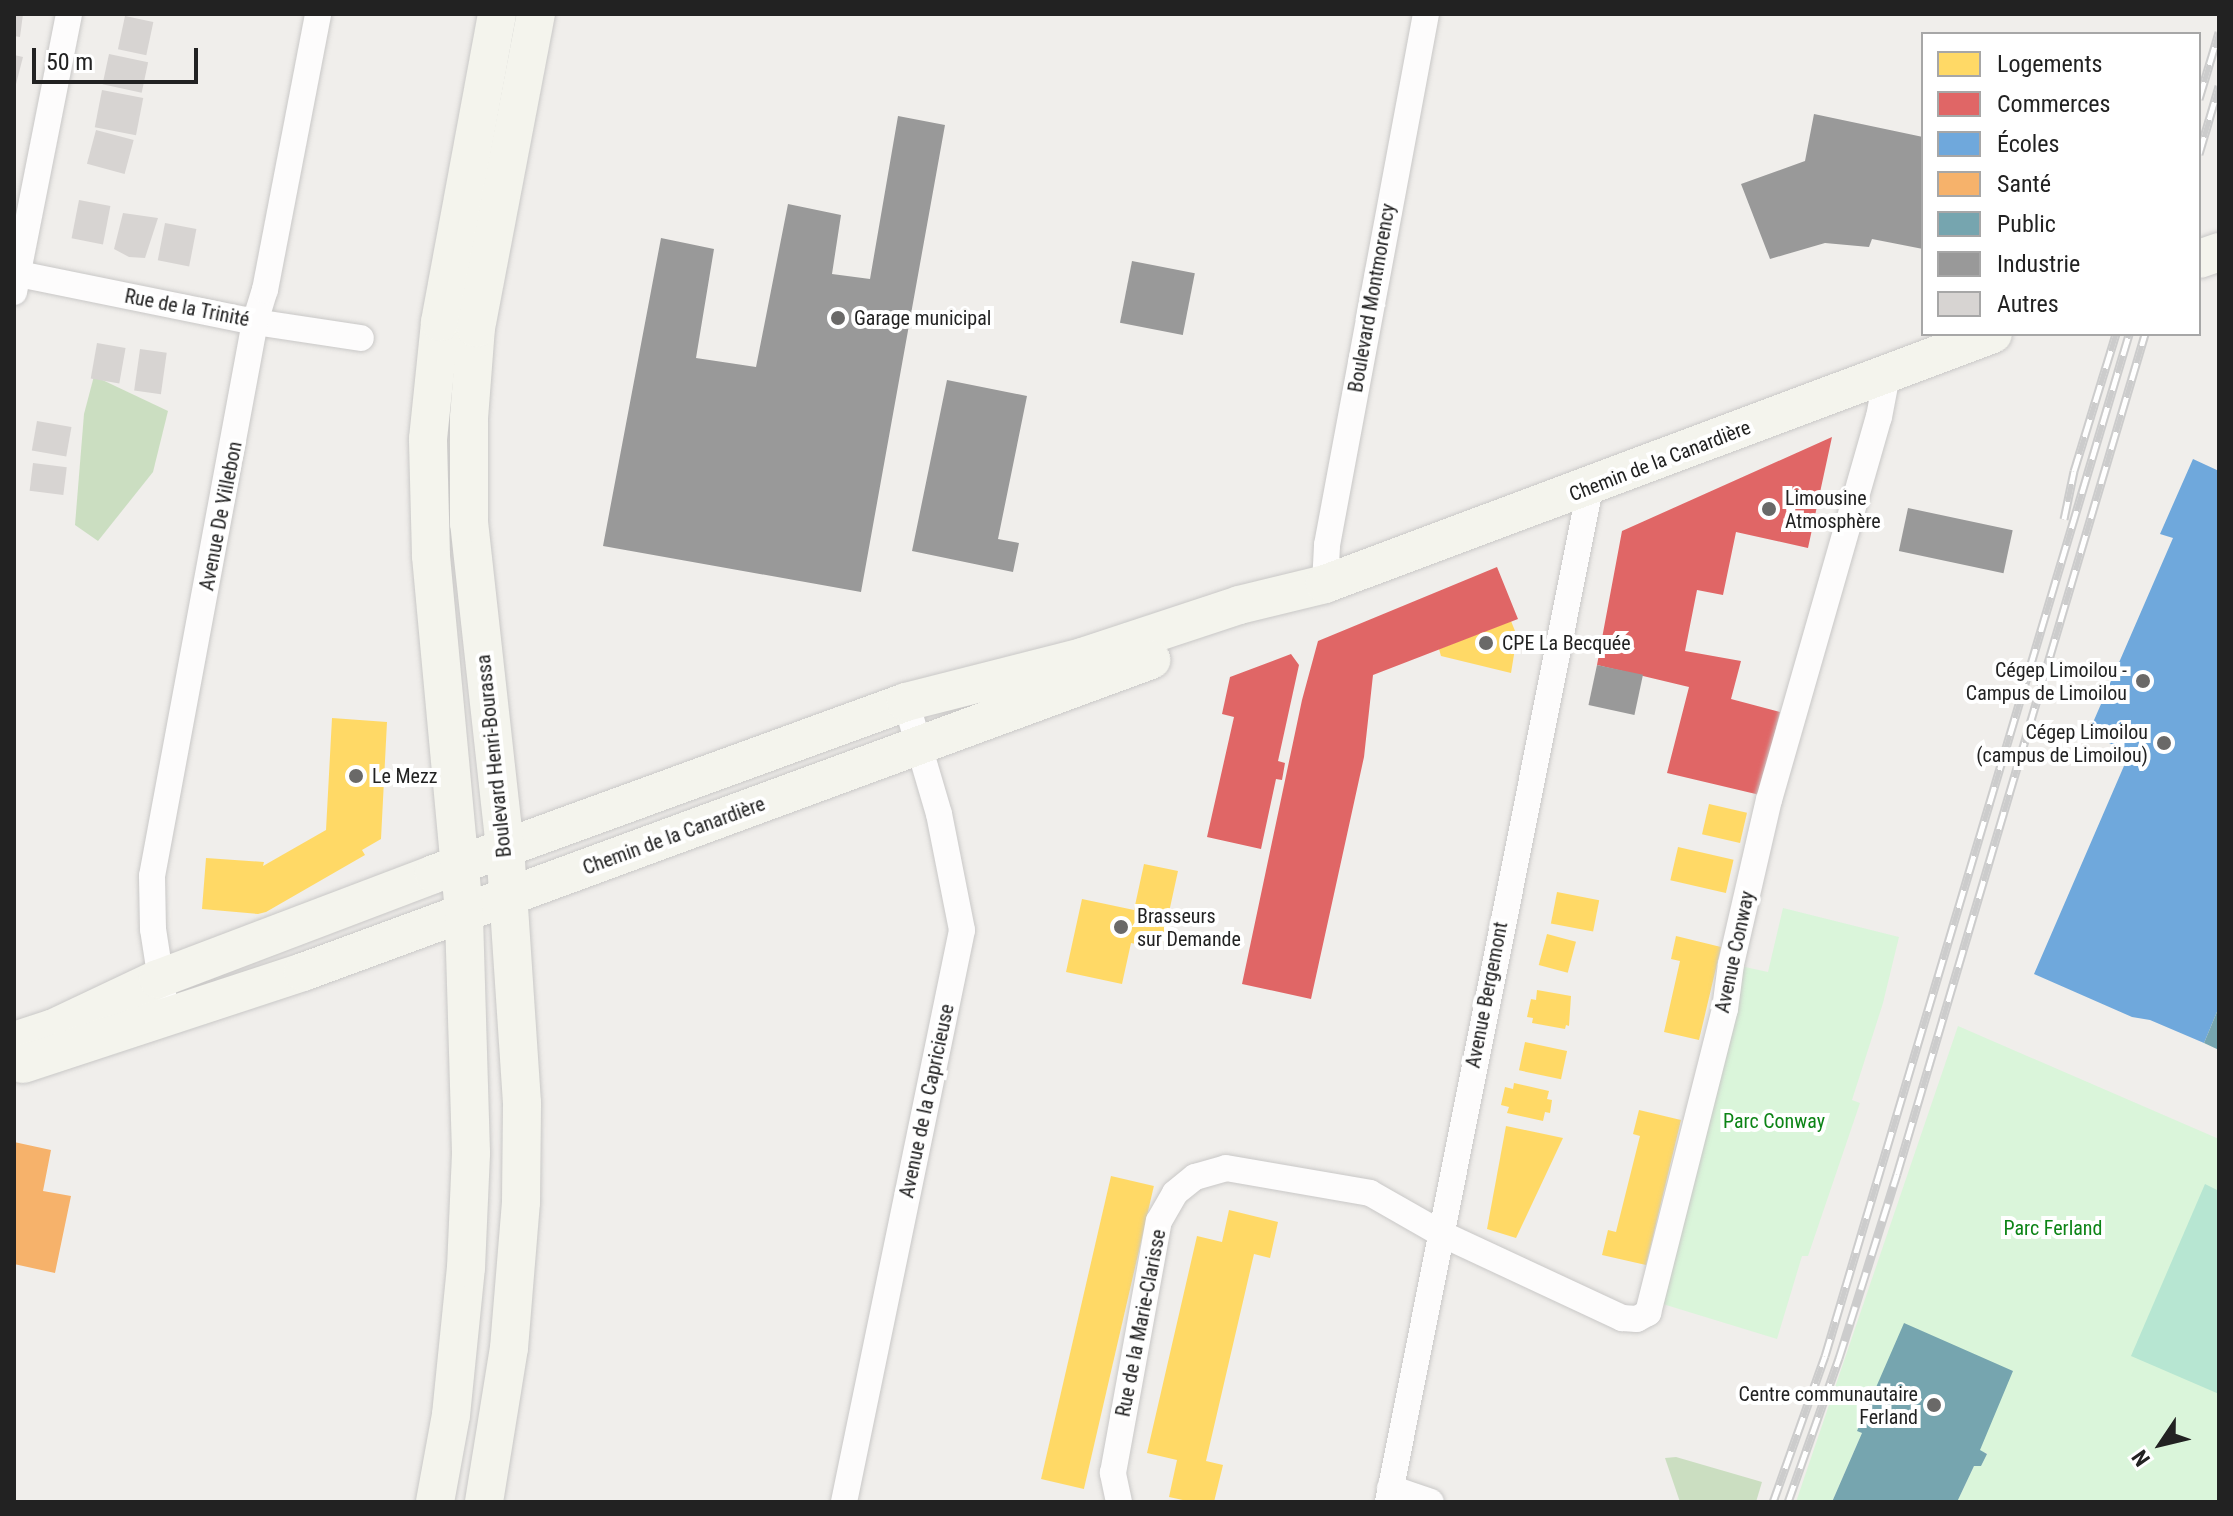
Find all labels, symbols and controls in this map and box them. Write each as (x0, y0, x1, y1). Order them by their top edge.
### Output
scale bar (36, 32, 202, 82)
legend (1921, 32, 2201, 336)
text: 50 m (46, 48, 93, 76)
text: Logements (1997, 50, 2103, 78)
text: Commerces (1997, 90, 2110, 118)
text: Écoles (1997, 130, 2060, 158)
text: Santé (1997, 170, 2051, 198)
street label: Boulevard Montmorency (1344, 202, 1400, 394)
text: Public (1997, 210, 2056, 238)
text: Industrie (1997, 250, 2080, 278)
street label: Rue de la Trinité (122, 284, 252, 332)
text: Autres (1997, 290, 2059, 318)
place label: Garage municipal (854, 306, 991, 330)
marker: Garage municipal (829, 309, 847, 327)
street label: Chemin de la Canardière (1566, 415, 1754, 507)
street label: Avenue De Villebon (195, 439, 247, 593)
place label: Limousine Atmosphère (1785, 486, 1881, 533)
marker: Limousine Atmosphère (1760, 500, 1778, 518)
place label: CPE La Becquée (1502, 631, 1631, 655)
marker: CPE La Becquée (1477, 634, 1495, 652)
street label: Boulevard Henri-Bourassa (471, 653, 517, 859)
place label: Cégep Limoilou - Campus de Limoilou (1966, 658, 2127, 705)
marker: Cégep Limoilou - Campus de Limoilou (2134, 672, 2152, 690)
place label: Cégep Limoilou (campus de Limoilou) (1976, 720, 2148, 767)
marker: Cégep Limoilou (campus de Limoilou) (2155, 734, 2173, 752)
place label: Le Mezz (372, 764, 438, 788)
marker: Le Mezz (347, 767, 365, 785)
street label: Chemin de la Canardière (580, 792, 768, 880)
street label: Avenue Conway (1710, 889, 1760, 1015)
place label: Brasseurs sur Demande (1137, 904, 1241, 951)
marker: Brasseurs sur Demande (1112, 918, 1130, 936)
street label: Avenue Bergemont (1461, 920, 1513, 1070)
street label: Avenue de la Capricieuse (895, 1002, 959, 1200)
park label: Parc Conway (1723, 1109, 1825, 1133)
park label: Parc Ferland (2004, 1216, 2102, 1240)
street label: Rue de la Marie-Clarisse (1111, 1227, 1171, 1419)
place label: Centre communautaire Ferland (1738, 1382, 1918, 1429)
marker: Centre communautaire Ferland (1925, 1396, 1943, 1414)
north arrow (2121, 1404, 2201, 1484)
text: N (2127, 1445, 2155, 1471)

